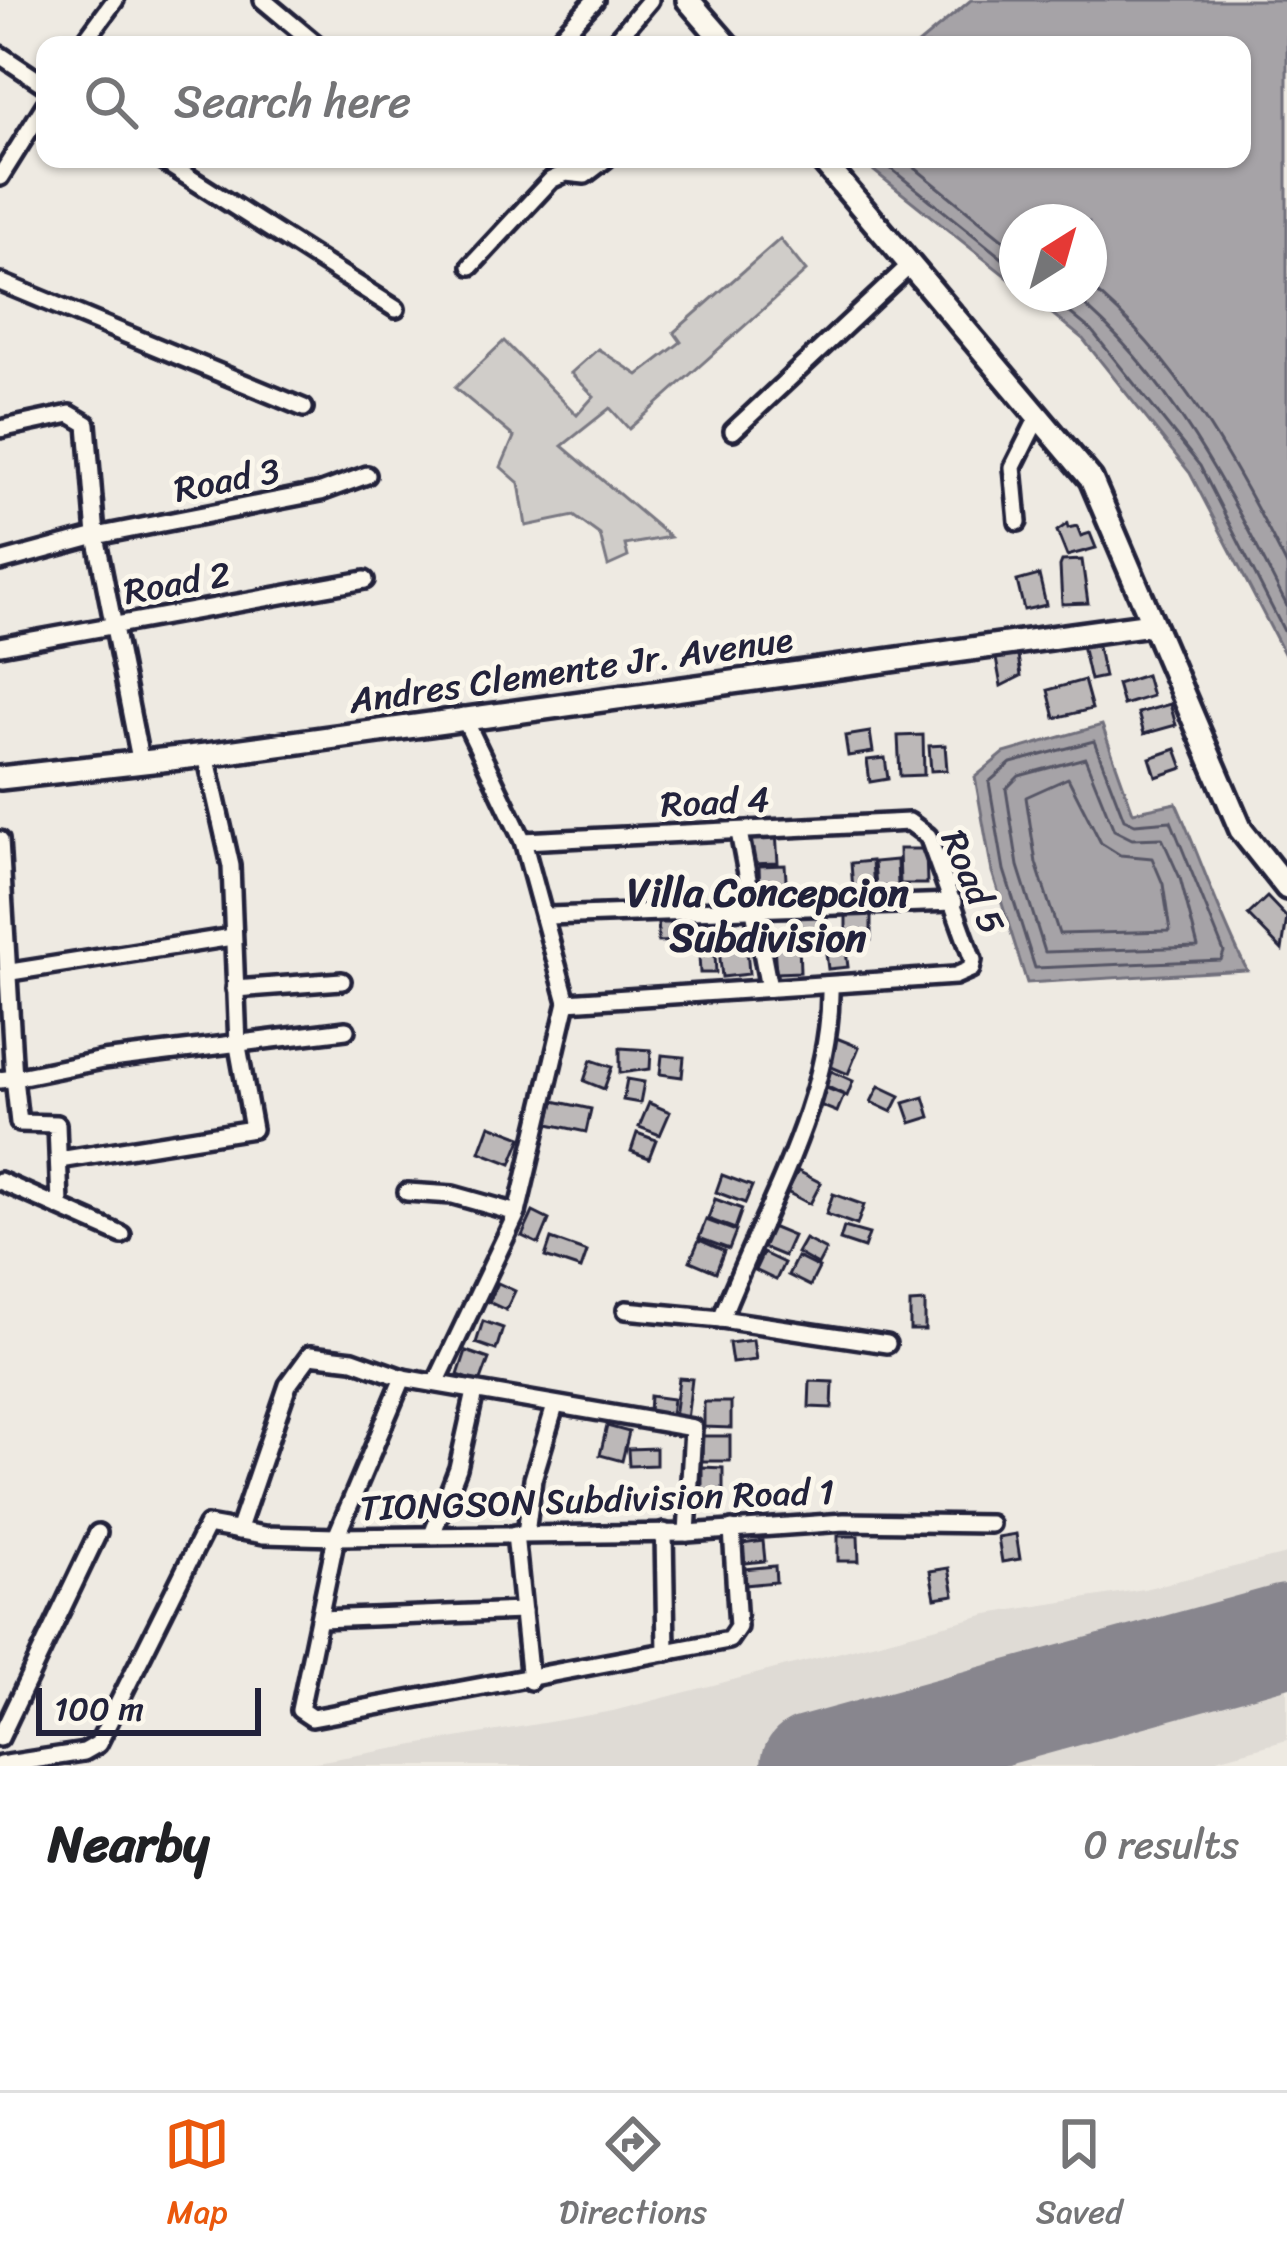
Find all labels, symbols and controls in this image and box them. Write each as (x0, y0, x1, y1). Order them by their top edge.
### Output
search box (36, 36, 1251, 168)
text: Search here (174, 62, 411, 142)
icon: search (78, 69, 144, 135)
north arrow (999, 204, 1107, 312)
street label: Road 3 (169, 438, 285, 522)
street label: Road 2 (119, 542, 235, 624)
street label: Andres Clemente Jr. Avenue (344, 607, 797, 733)
street label: Road 4 (659, 767, 771, 837)
street label: Road 5 (922, 820, 1024, 944)
district label: Villa Concepcion Subdivision (627, 858, 909, 972)
street label: TIONGSON Subdivision Road 1 (359, 1460, 835, 1540)
text: 100 m (54, 1680, 144, 1738)
scale bar (36, 1682, 261, 1735)
text: Nearby (48, 1799, 209, 1889)
text: 0 results (1083, 1810, 1239, 1879)
tab: Map (164, 2111, 230, 2241)
tab: Directions (559, 2111, 707, 2241)
tab: Saved (1036, 2111, 1123, 2241)

